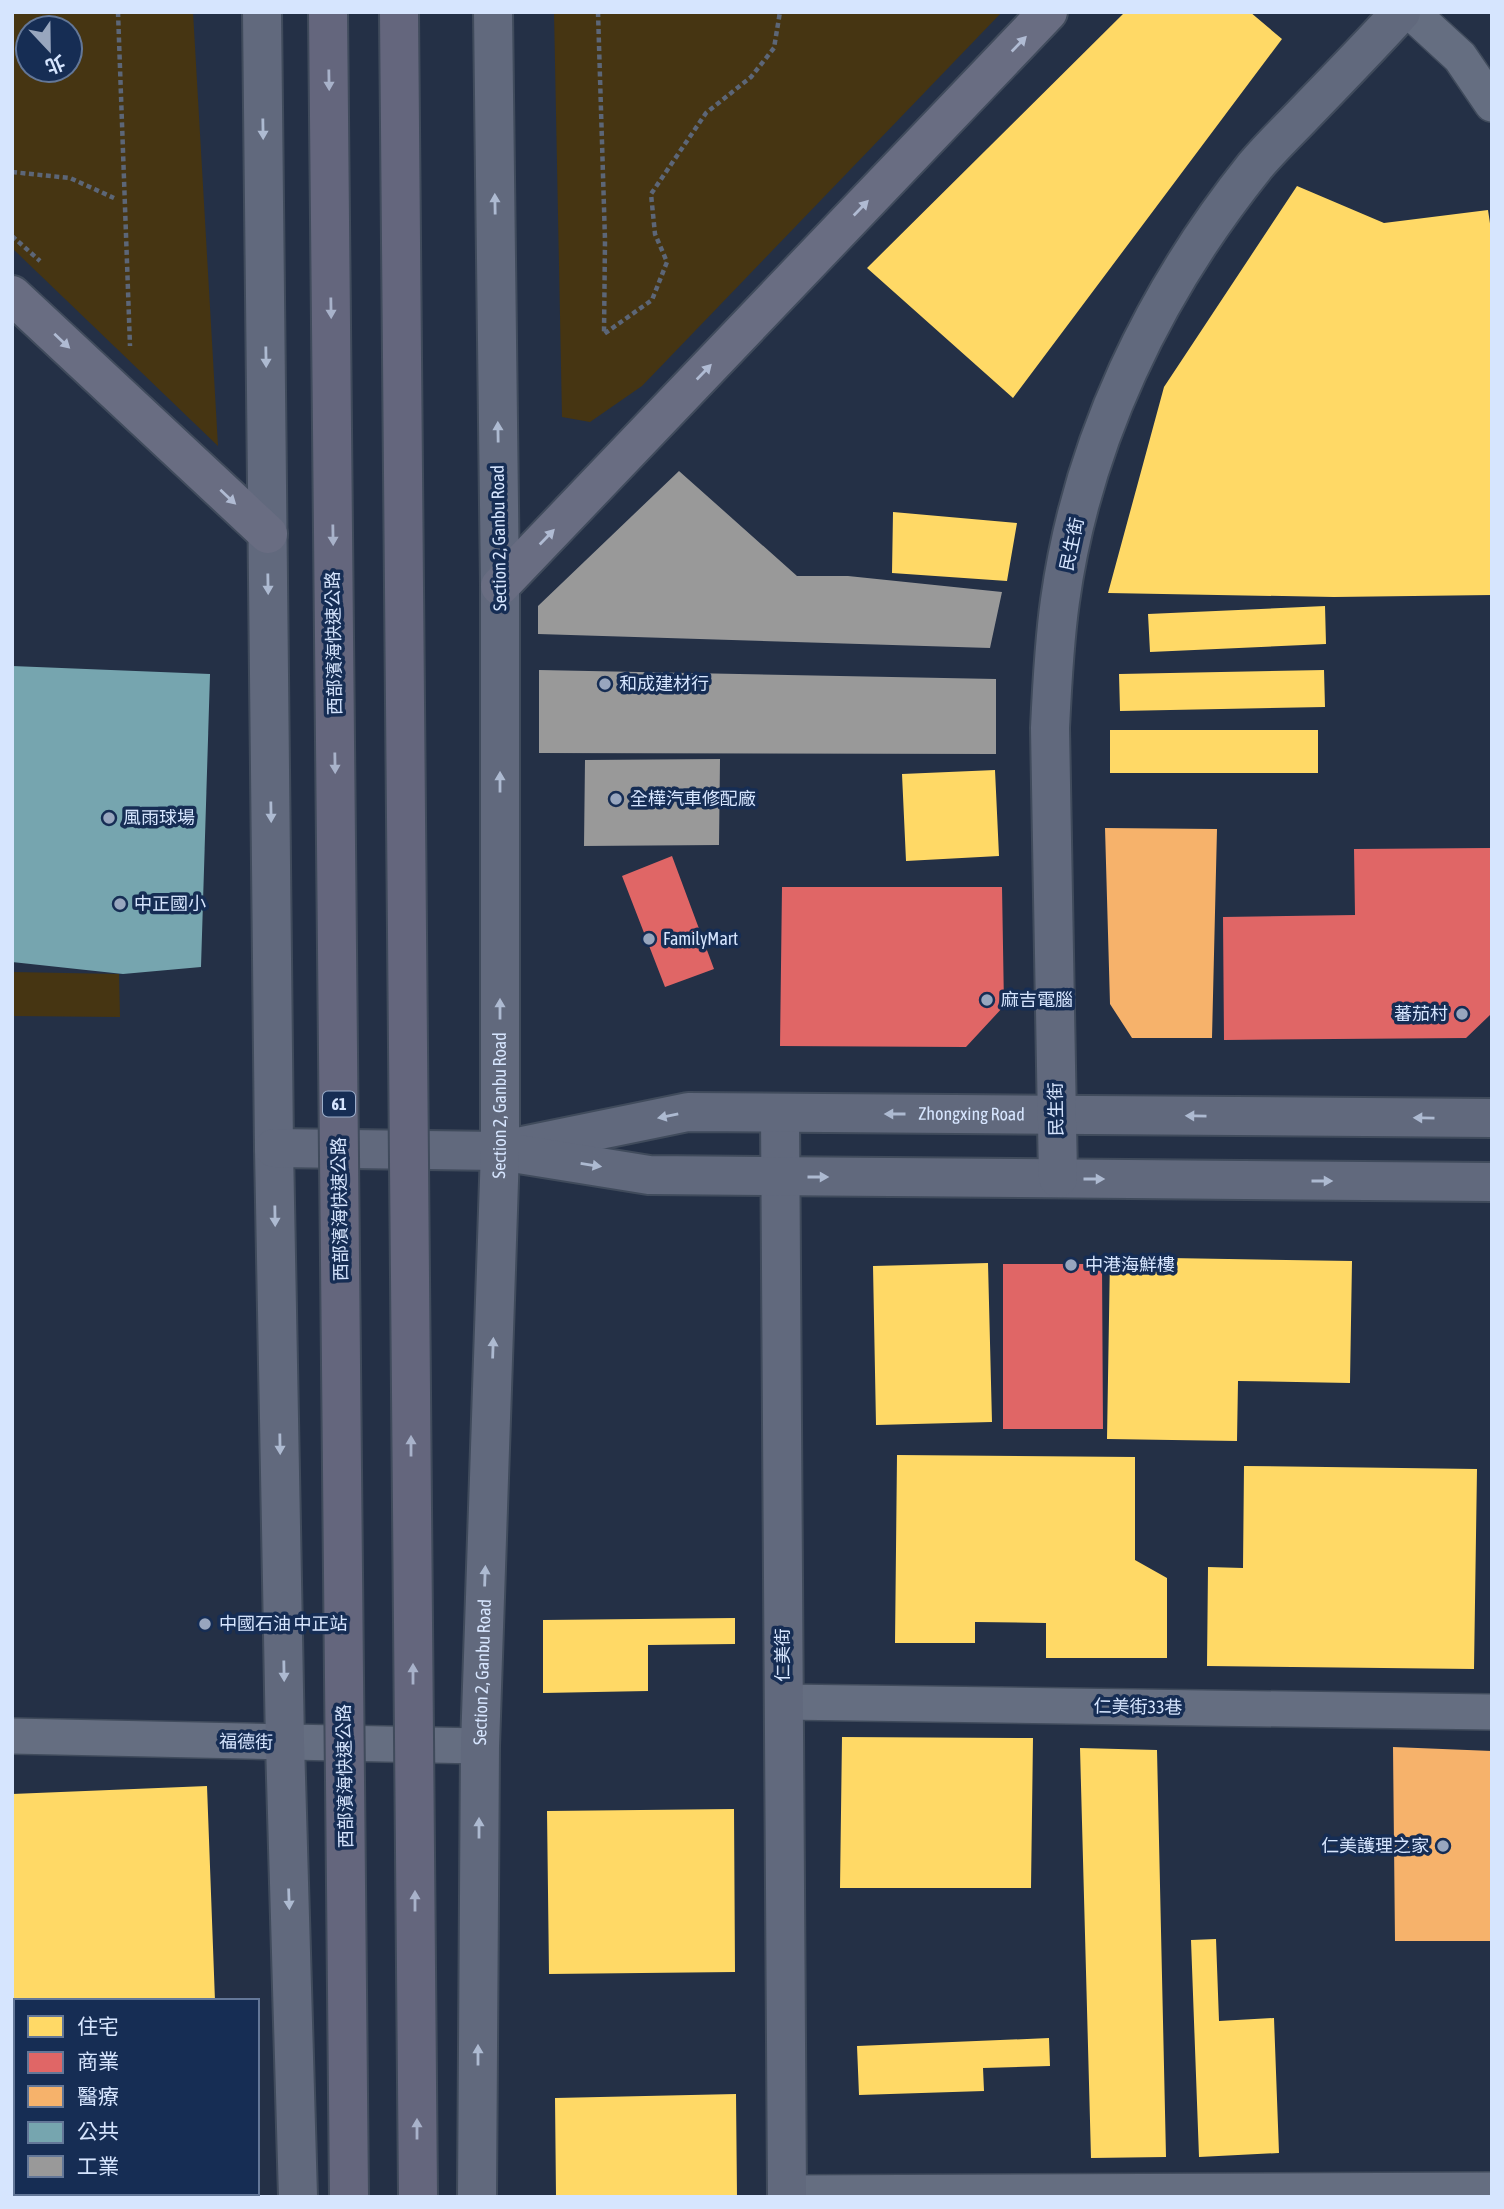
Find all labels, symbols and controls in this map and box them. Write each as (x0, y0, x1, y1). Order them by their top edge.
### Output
north arrow (14, 14, 84, 84)
one-way arrow (1010, 35, 1027, 52)
text: 北 (42, 51, 68, 79)
one-way arrow (323, 70, 334, 92)
one-way arrow (258, 119, 269, 141)
one-way arrow (489, 193, 501, 215)
one-way arrow (853, 200, 869, 217)
one-way arrow (325, 297, 337, 319)
one-way arrow (53, 333, 70, 349)
one-way arrow (260, 346, 272, 368)
one-way arrow (696, 364, 713, 381)
one-way arrow (492, 421, 504, 443)
street label: Section 2, Ganbu Road (487, 465, 510, 611)
one-way arrow (219, 489, 237, 505)
street label: 民生街 (1056, 515, 1087, 572)
one-way arrow (327, 525, 339, 547)
one-way arrow (538, 529, 554, 546)
street label: 西部濱海快速公路 (322, 571, 345, 715)
one-way arrow (262, 574, 274, 596)
place label: 和成建材行 (619, 673, 709, 694)
marker: 和成建材行 (597, 676, 613, 692)
one-way arrow (329, 752, 341, 774)
one-way arrow (494, 771, 506, 793)
place label: 全樺汽車修配廠 (630, 788, 756, 809)
marker: 全樺汽車修配廠 (608, 791, 624, 807)
one-way arrow (265, 801, 276, 823)
place label: 風雨球場 (123, 807, 195, 828)
marker: 風雨球場 (101, 810, 117, 826)
place label: 中正國小 (134, 893, 206, 914)
marker: 中正國小 (112, 896, 128, 912)
place label: FamilyMart (663, 928, 738, 949)
marker: FamilyMart (641, 931, 657, 947)
place label: 麻吉電腦 (1001, 989, 1073, 1010)
marker: 麻吉電腦 (979, 992, 995, 1008)
one-way arrow (494, 998, 506, 1020)
place label: 蕃茄村 (1394, 1003, 1448, 1024)
marker: 蕃茄村 (1454, 1006, 1470, 1022)
street label: Section 2, Ganbu Road (488, 1032, 510, 1179)
street label: 民生街 (1045, 1082, 1066, 1136)
road number: 61 (323, 1092, 355, 1116)
street label: Zhongxing Road (918, 1103, 1025, 1125)
one-way arrow (884, 1108, 906, 1119)
one-way arrow (1185, 1110, 1207, 1122)
one-way arrow (657, 1111, 679, 1122)
one-way arrow (1412, 1112, 1434, 1124)
street label: 西部濱海快速公路 (328, 1137, 351, 1281)
one-way arrow (580, 1160, 602, 1171)
one-way arrow (807, 1171, 829, 1183)
one-way arrow (1084, 1173, 1106, 1185)
one-way arrow (1311, 1175, 1333, 1187)
one-way arrow (270, 1206, 281, 1228)
place label: 中港海鮮樓 (1085, 1254, 1175, 1275)
marker: 中港海鮮樓 (1063, 1257, 1079, 1273)
one-way arrow (487, 1337, 499, 1359)
one-way arrow (274, 1433, 285, 1455)
one-way arrow (405, 1435, 417, 1457)
one-way arrow (480, 1564, 491, 1586)
street label: Section 2, Ganbu Road (469, 1599, 495, 1745)
place label: 中國石油 中正站 (219, 1613, 347, 1634)
marker: 中國石油 中正站 (197, 1616, 213, 1632)
street label: 仁美街 (772, 1628, 793, 1682)
one-way arrow (278, 1661, 289, 1683)
one-way arrow (407, 1662, 419, 1684)
street label: 仁美街33巷 (1093, 1695, 1183, 1718)
street label: 西部濱海快速公路 (333, 1704, 356, 1848)
street label: 福德街 (219, 1731, 273, 1752)
one-way arrow (473, 1816, 485, 1838)
place label: 仁美護理之家 (1321, 1835, 1429, 1856)
marker: 仁美護理之家 (1435, 1838, 1451, 1854)
one-way arrow (284, 1888, 295, 1910)
one-way arrow (409, 1890, 421, 1912)
legend (14, 1999, 259, 2195)
text: 住宅 (77, 2014, 119, 2038)
one-way arrow (472, 2044, 483, 2066)
text: 商業 (77, 2049, 119, 2073)
text: 醫療 (77, 2084, 119, 2108)
one-way arrow (411, 2117, 423, 2139)
text: 公共 (77, 2119, 119, 2143)
text: 工業 (77, 2154, 119, 2178)

